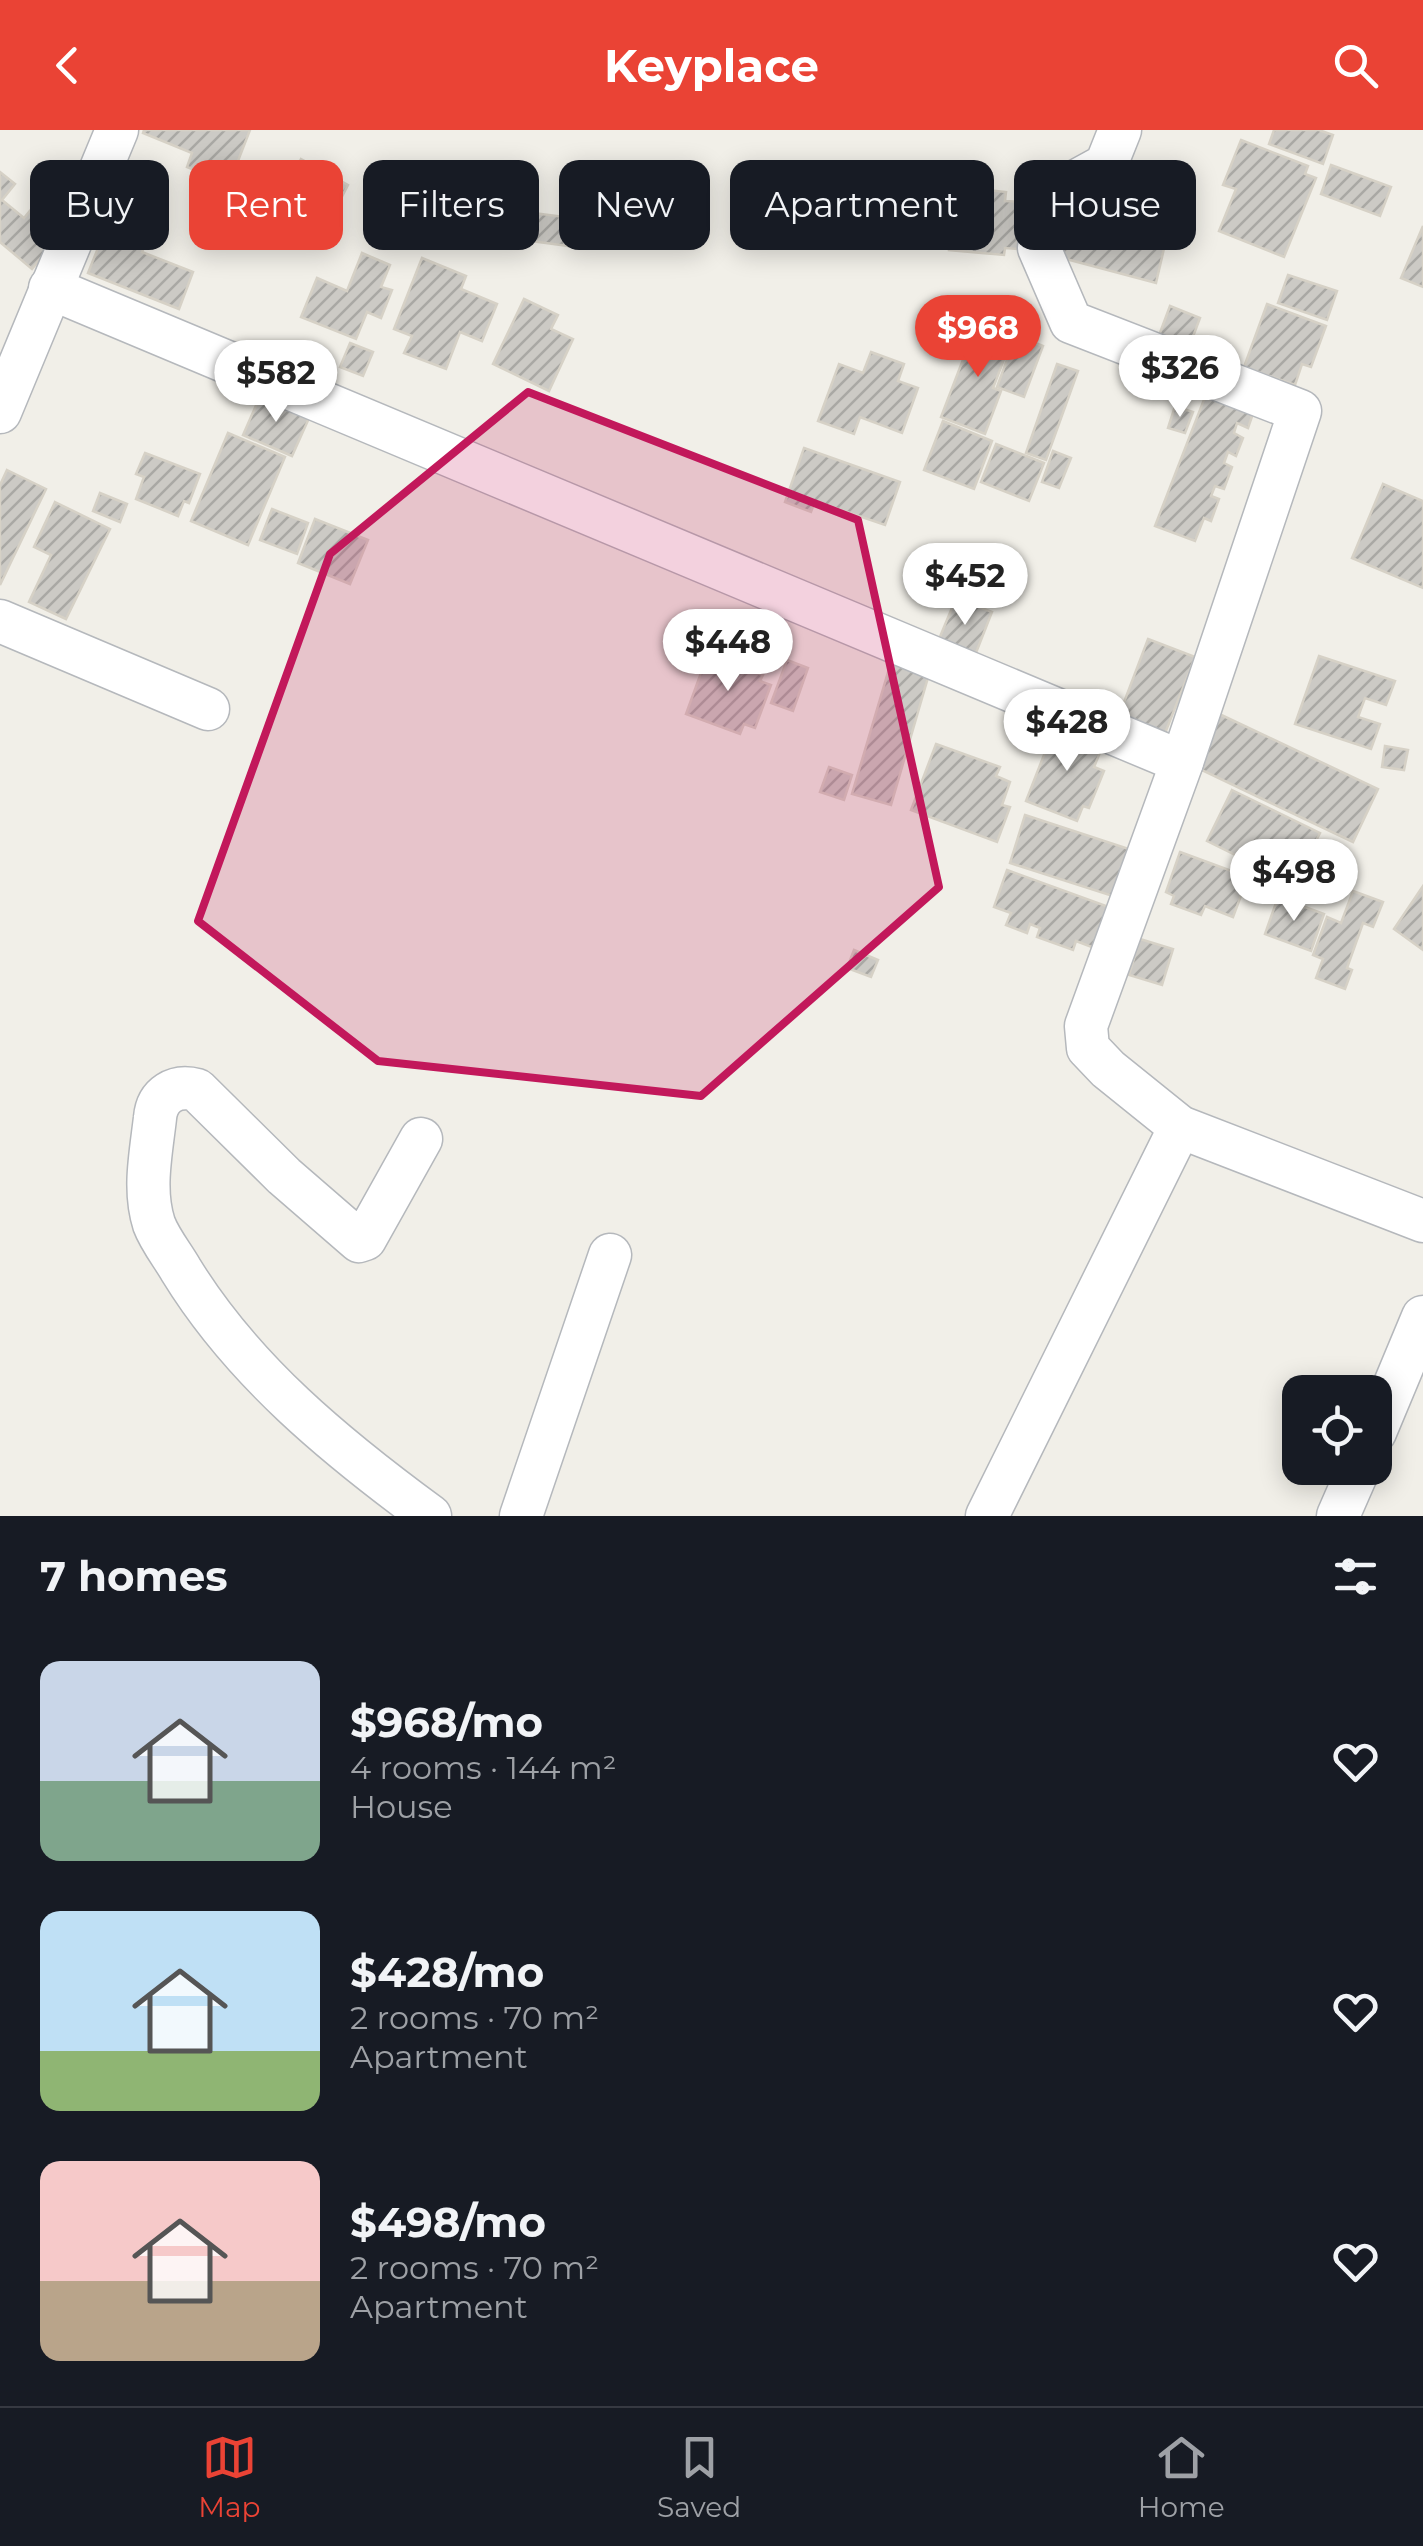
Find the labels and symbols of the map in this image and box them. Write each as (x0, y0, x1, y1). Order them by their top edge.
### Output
pin: $968 (919, 295, 1037, 380)
pin: $326 (1121, 335, 1239, 420)
pin: $582 (217, 340, 335, 425)
pin: $452 (906, 543, 1024, 628)
pin: $448 (669, 609, 787, 694)
pin: $428 (1008, 689, 1126, 774)
pin: $498 (1235, 839, 1353, 924)

